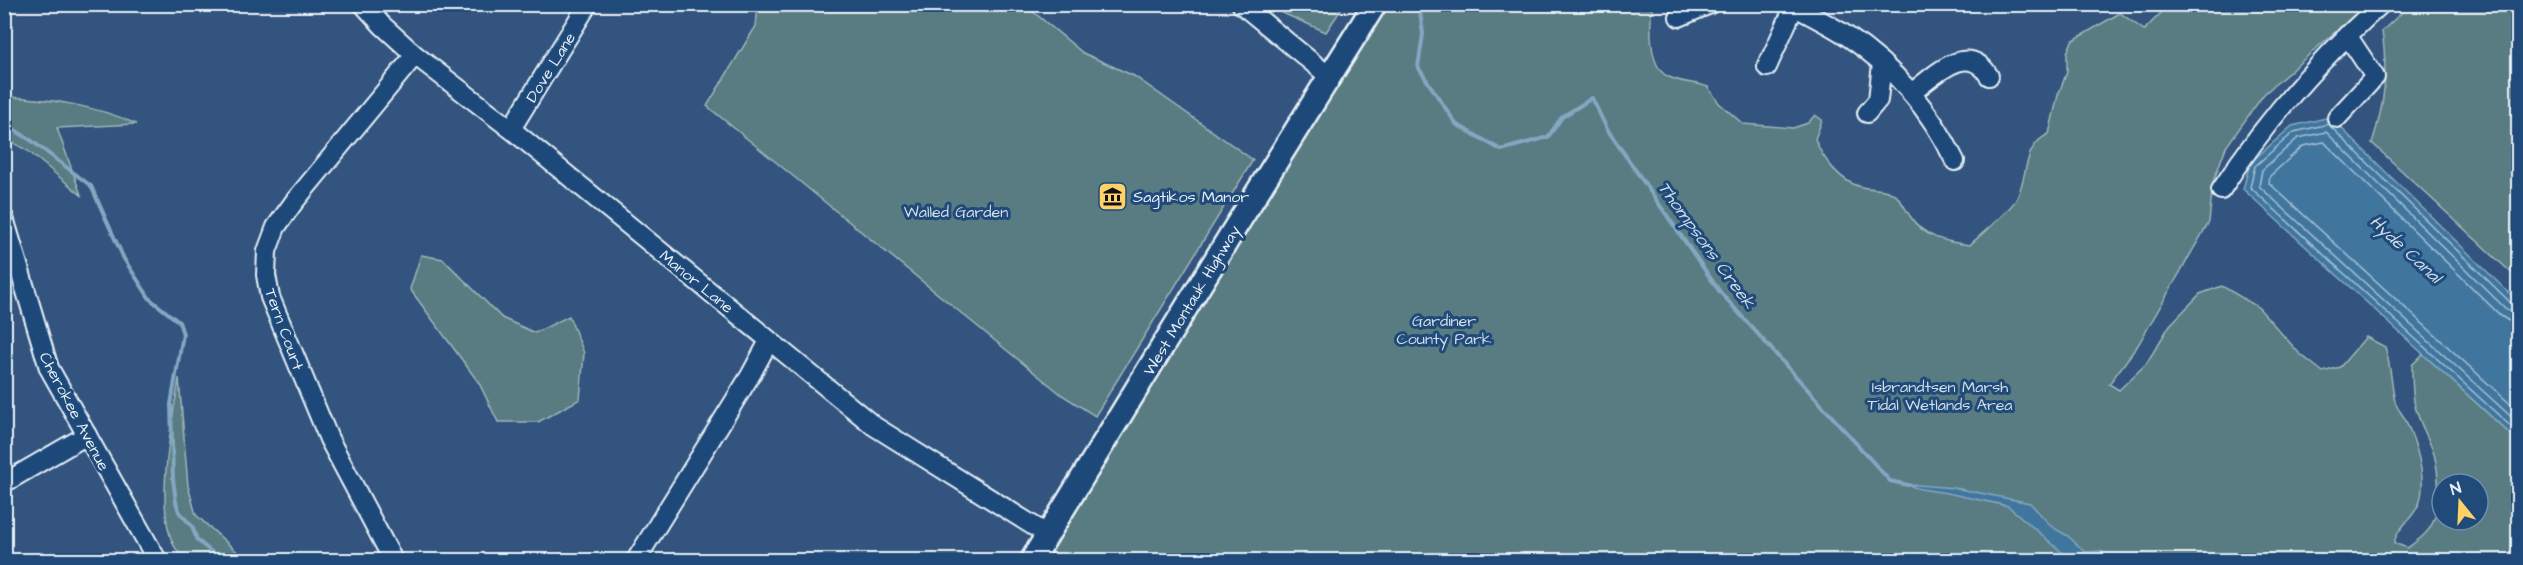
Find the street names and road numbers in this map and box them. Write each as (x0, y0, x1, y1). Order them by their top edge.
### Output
street label: Dove Lane (521, 28, 581, 107)
street label: West Montauk Highway (1138, 221, 1247, 380)
street label: Manor Lane (655, 245, 738, 319)
street label: Tern Court (259, 285, 309, 374)
street label: Cherokee Avenue (34, 348, 115, 475)

